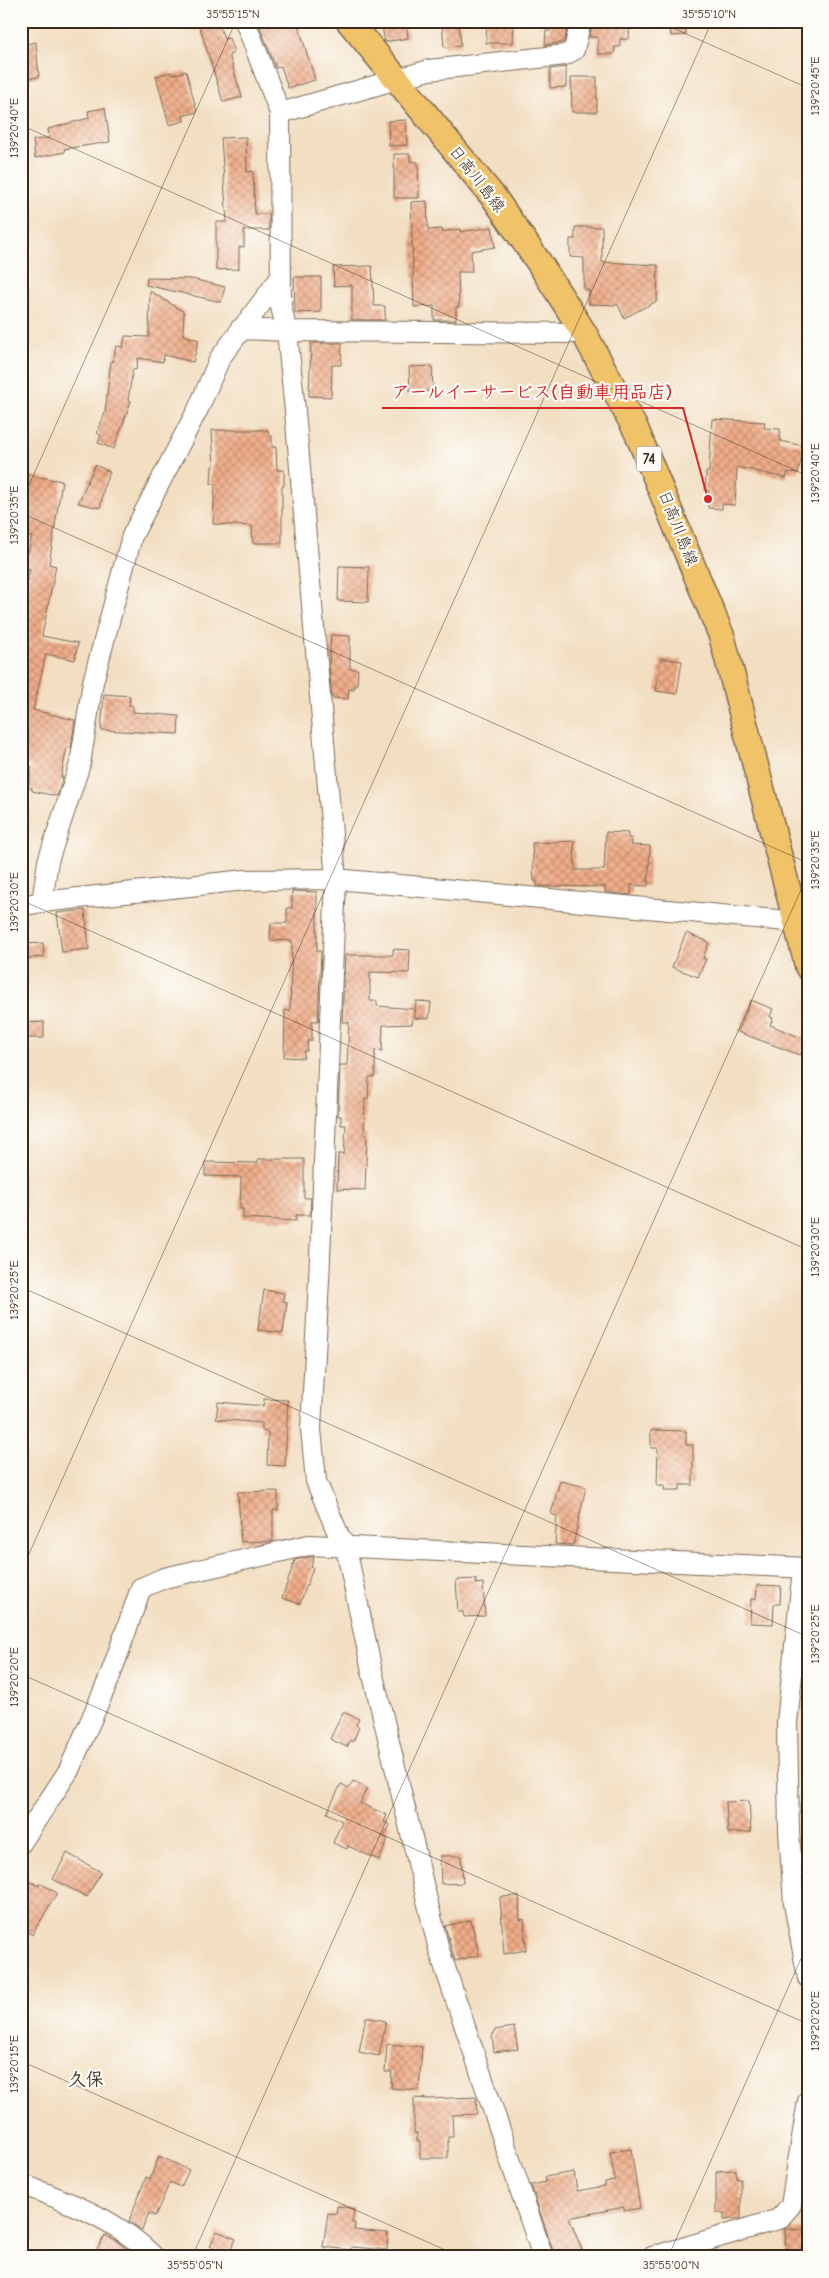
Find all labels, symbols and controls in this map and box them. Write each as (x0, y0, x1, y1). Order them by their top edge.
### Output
text: 35°55'15"N (206, 7, 260, 21)
text: 35°55'10"N (682, 7, 736, 21)
text: 139°20'45"E (808, 57, 822, 115)
text: 139°20'40"E (7, 98, 21, 158)
street label: 日高川島線 (445, 142, 509, 216)
callout: アールイーサービス(自動車用品店) (382, 375, 683, 408)
text: アールイーサービス(自動車用品店) (392, 382, 672, 403)
text: 139°20'40"E (808, 443, 822, 503)
road number: 74 (636, 446, 662, 472)
text: 139°20'35"E (7, 485, 21, 545)
street label: 日高川島線 (655, 488, 701, 568)
text: 139°20'35"E (808, 830, 822, 890)
text: 139°20'30"E (7, 872, 21, 932)
text: 139°20'30"E (808, 1217, 822, 1277)
text: 139°20'25"E (7, 1260, 21, 1320)
text: 139°20'25"E (808, 1604, 822, 1664)
text: 139°20'20"E (7, 1647, 21, 1707)
text: 139°20'20"E (808, 1991, 822, 2051)
text: 139°20'15"E (7, 2035, 21, 2093)
district label: 久保 (68, 2069, 104, 2090)
text: 35°55'05"N (167, 2258, 223, 2272)
text: 35°55'00"N (643, 2258, 699, 2272)

